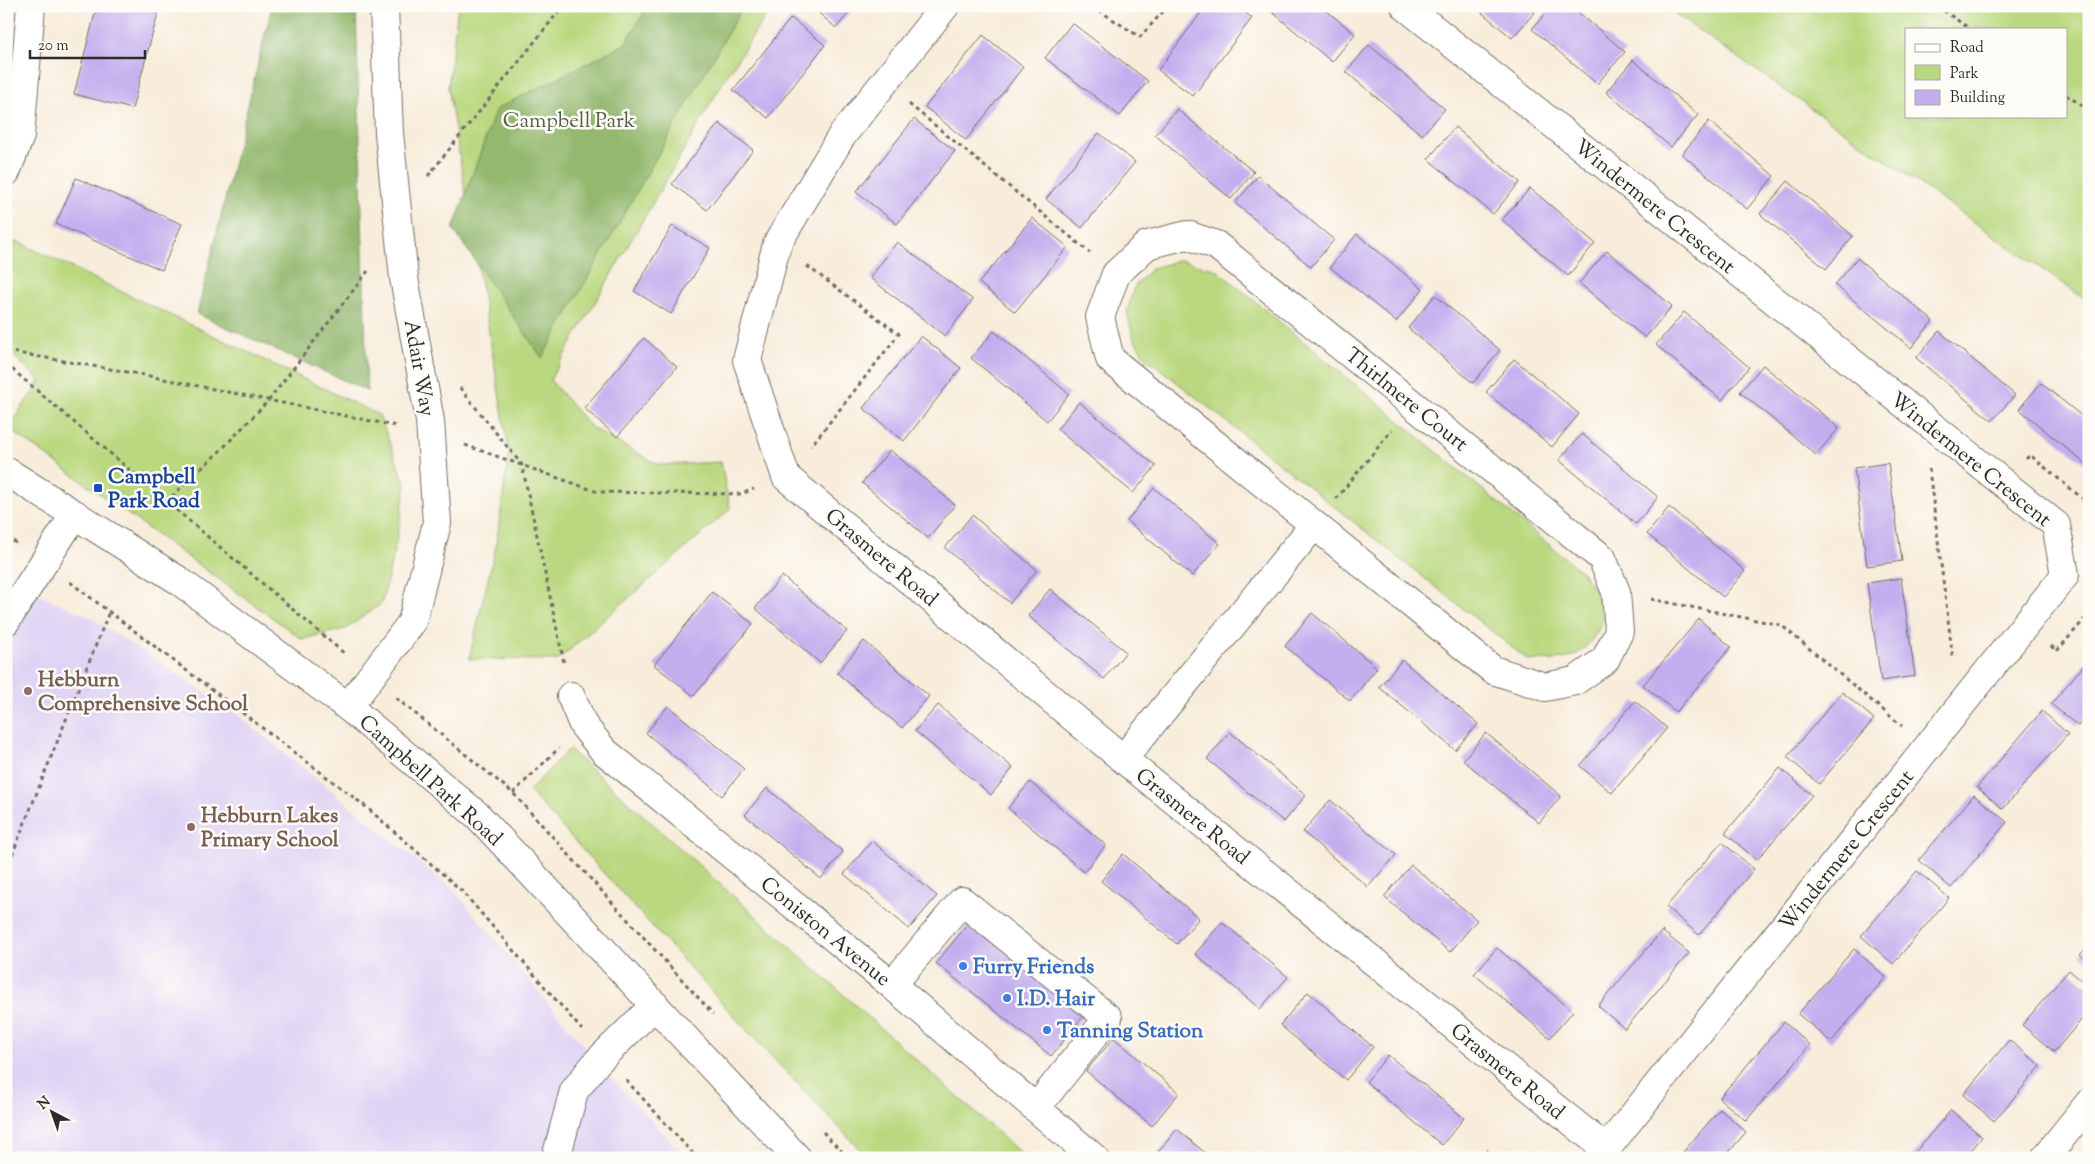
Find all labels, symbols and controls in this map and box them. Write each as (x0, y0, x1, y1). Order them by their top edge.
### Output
scale bar (30, 28, 145, 60)
legend (1905, 28, 2068, 118)
text: 20 m (38, 36, 69, 57)
text: Road (1950, 38, 1984, 59)
text: Park (1950, 64, 1979, 85)
text: Building (1950, 88, 2005, 109)
park label: Campbell Park (503, 107, 636, 137)
street label: Windermere Crescent (1567, 133, 1741, 282)
street label: Adair Way (395, 318, 441, 420)
street label: Thirlmere Court (1338, 341, 1474, 460)
street label: Windermere Crescent (1883, 386, 2057, 535)
place label: Campbell Park Road (108, 463, 200, 517)
marker: Campbell Park Road (92, 482, 104, 494)
street label: Grasmere Road (818, 502, 944, 615)
place label: Hebburn Comprehensive School (38, 666, 248, 720)
marker: Hebburn Comprehensive School (22, 685, 34, 697)
street label: Campbell Park Road (351, 709, 508, 854)
street label: Grasmere Road (1128, 762, 1255, 873)
street label: Windermere Crescent (1773, 764, 1922, 938)
place label: Hebburn Lakes Primary School (201, 802, 339, 856)
marker: Hebburn Lakes Primary School (185, 821, 197, 833)
street label: Coniston Avenue (753, 870, 896, 995)
place label: Furry Friends (973, 953, 1094, 983)
marker: Furry Friends (957, 960, 969, 972)
place label: I.D. Hair (1017, 985, 1095, 1015)
marker: I.D. Hair (1001, 992, 1013, 1004)
place label: Tanning Station (1057, 1017, 1204, 1047)
street label: Grasmere Road (1443, 1017, 1570, 1128)
marker: Tanning Station (1041, 1024, 1053, 1036)
north arrow (28, 1086, 78, 1136)
text: N (34, 1092, 56, 1115)

